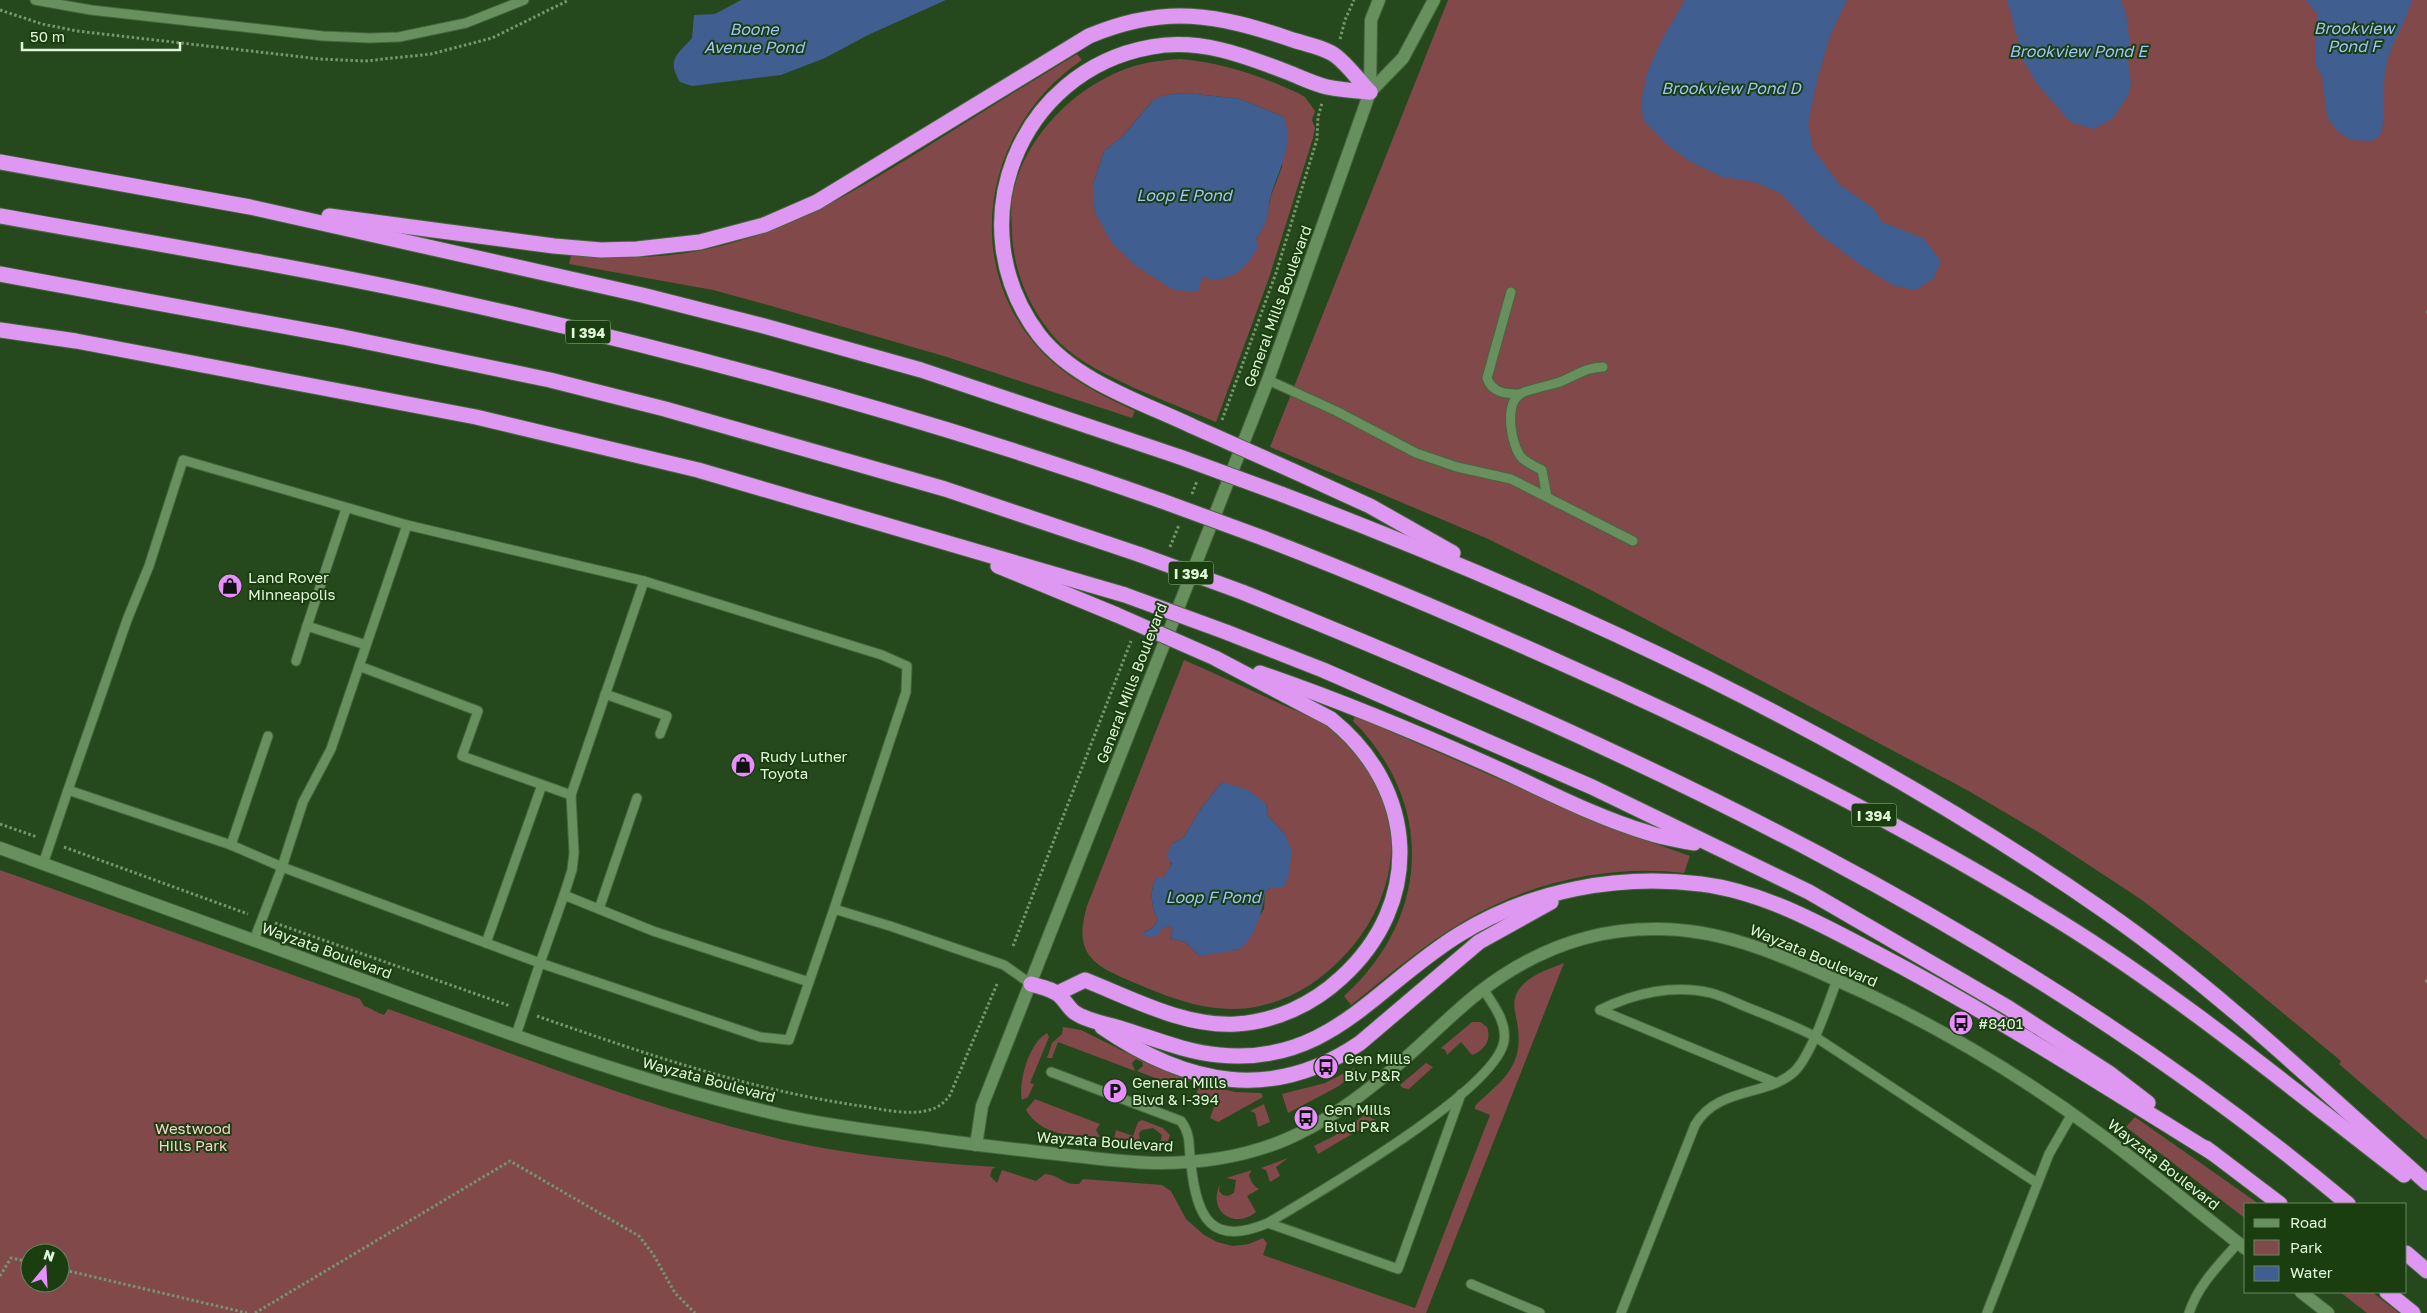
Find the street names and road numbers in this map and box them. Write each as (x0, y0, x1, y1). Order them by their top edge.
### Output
street label: General Mills Boulevard (1239, 223, 1315, 389)
road number: I 394 (566, 321, 610, 344)
road number: I 394 (1168, 562, 1214, 584)
street label: General Mills Boulevard (1092, 600, 1170, 766)
road number: I 394 (1852, 804, 1896, 826)
street label: Wayzata Boulevard (260, 918, 394, 982)
street label: Wayzata Boulevard (1747, 920, 1881, 990)
street label: Wayzata Boulevard (640, 1053, 778, 1105)
street label: Wayzata Boulevard (2104, 1115, 2224, 1213)
street label: Wayzata Boulevard (1036, 1127, 1174, 1155)

